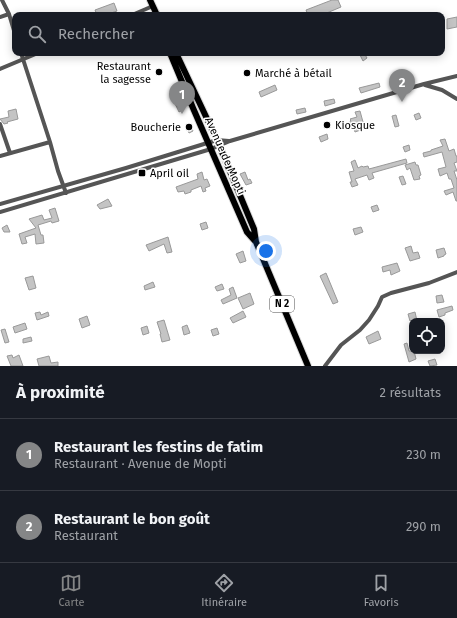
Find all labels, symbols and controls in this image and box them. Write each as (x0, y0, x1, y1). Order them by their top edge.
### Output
search box (12, 12, 445, 56)
icon: search (26, 23, 48, 45)
text: Rechercher (58, 25, 134, 43)
place label: Restaurant la sagesse (97, 60, 151, 86)
marker: Restaurant la sagesse (154, 67, 164, 77)
place label: Marché à bétail (255, 67, 332, 80)
marker: Marché à bétail (242, 68, 252, 78)
pin: 2 (389, 69, 415, 102)
pin: 1 (169, 81, 195, 114)
street label: Avenue de Mopti (202, 115, 248, 197)
place label: Kiosque (335, 119, 375, 132)
marker: Kiosque (322, 120, 332, 130)
place label: Boucherie (130, 121, 181, 134)
marker: Boucherie (184, 122, 194, 132)
place label: April oil (150, 167, 189, 180)
marker: April oil (137, 168, 147, 178)
your location (256, 241, 276, 261)
road number: N 2 (270, 296, 294, 312)
map controls (409, 318, 445, 354)
button: locate (409, 318, 445, 354)
text: À proximité (16, 382, 105, 403)
text: 2 résultats (380, 385, 441, 400)
text: Restaurant les festins de fatim (54, 438, 263, 456)
text: 1 (26, 447, 32, 462)
text: 230 m (406, 447, 441, 462)
text: Restaurant · Avenue de Mopti (54, 456, 227, 471)
text: Restaurant le bon goût (54, 510, 210, 528)
text: 2 (26, 519, 32, 534)
text: 290 m (406, 519, 441, 534)
text: Restaurant (54, 528, 118, 543)
tab: Carte (58, 572, 85, 609)
tab: Itinéraire (201, 572, 247, 609)
tab: Favoris (364, 572, 399, 609)

